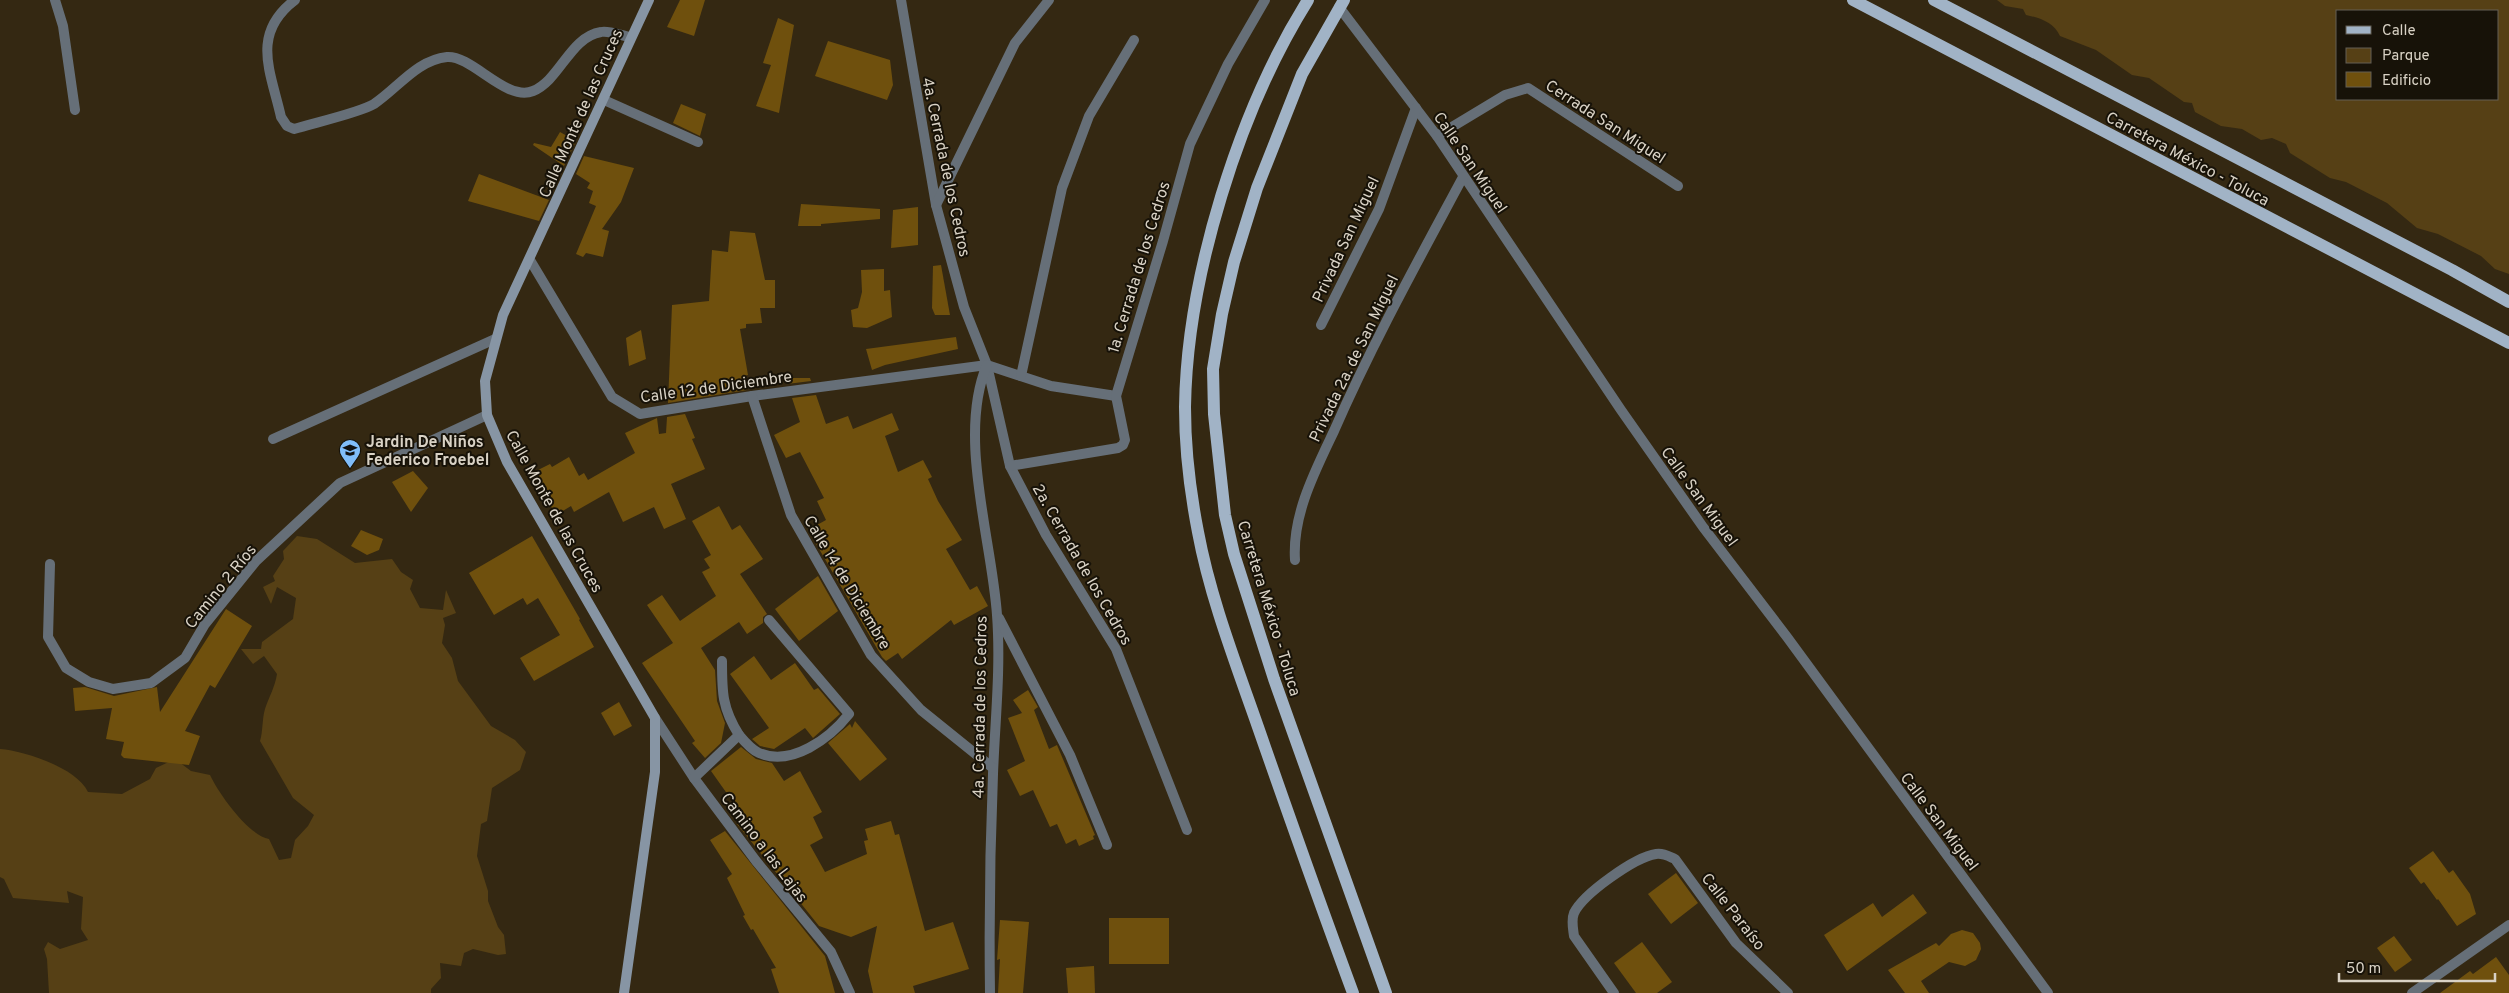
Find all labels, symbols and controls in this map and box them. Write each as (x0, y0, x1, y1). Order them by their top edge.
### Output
legend (2336, 10, 2499, 100)
text: Calle (2382, 22, 2416, 41)
street label: Calle Monte de las Cruces (535, 26, 628, 201)
text: Parque (2382, 47, 2430, 66)
text: Edificio (2382, 72, 2431, 91)
street label: 4a. Cerrada de los Cedros (916, 76, 974, 259)
street label: Cerrada San Miguel (1541, 76, 1669, 169)
street label: Carretera México - Toluca (2102, 108, 2272, 211)
street label: Calle San Miguel (1428, 109, 1511, 218)
street label: Privada San Miguel (1309, 174, 1385, 306)
street label: 1a. Cerrada de los Cedros (1104, 179, 1176, 356)
street label: Privada 2a. de San Miguel (1306, 272, 1404, 446)
street label: Calle 12 de Diciembre (639, 367, 793, 409)
street label: Calle Monte de las Cruces (500, 427, 606, 597)
place label: Jardin De Niños Federico Froebel (366, 433, 489, 471)
school or university icon: Jardin De Niños Federico Froebel (338, 438, 362, 469)
street label: Calle San Miguel (1656, 443, 1741, 551)
street label: 2a. Cerrada de los Cedros (1027, 481, 1136, 649)
street label: Calle 14 de Diciembre (798, 512, 894, 654)
street label: Carretera México - Toluca (1232, 518, 1304, 699)
street label: Camino 2 Ríos (181, 541, 262, 634)
street label: 4a. Cerrada de los Cedros (969, 615, 993, 799)
street label: Calle San Miguel (1895, 769, 1982, 875)
street label: Camino a las Lajas (716, 789, 811, 907)
street label: Calle Paraíso (1696, 870, 1769, 955)
scale bar (2339, 950, 2495, 982)
text: 50 m (2346, 960, 2381, 979)

